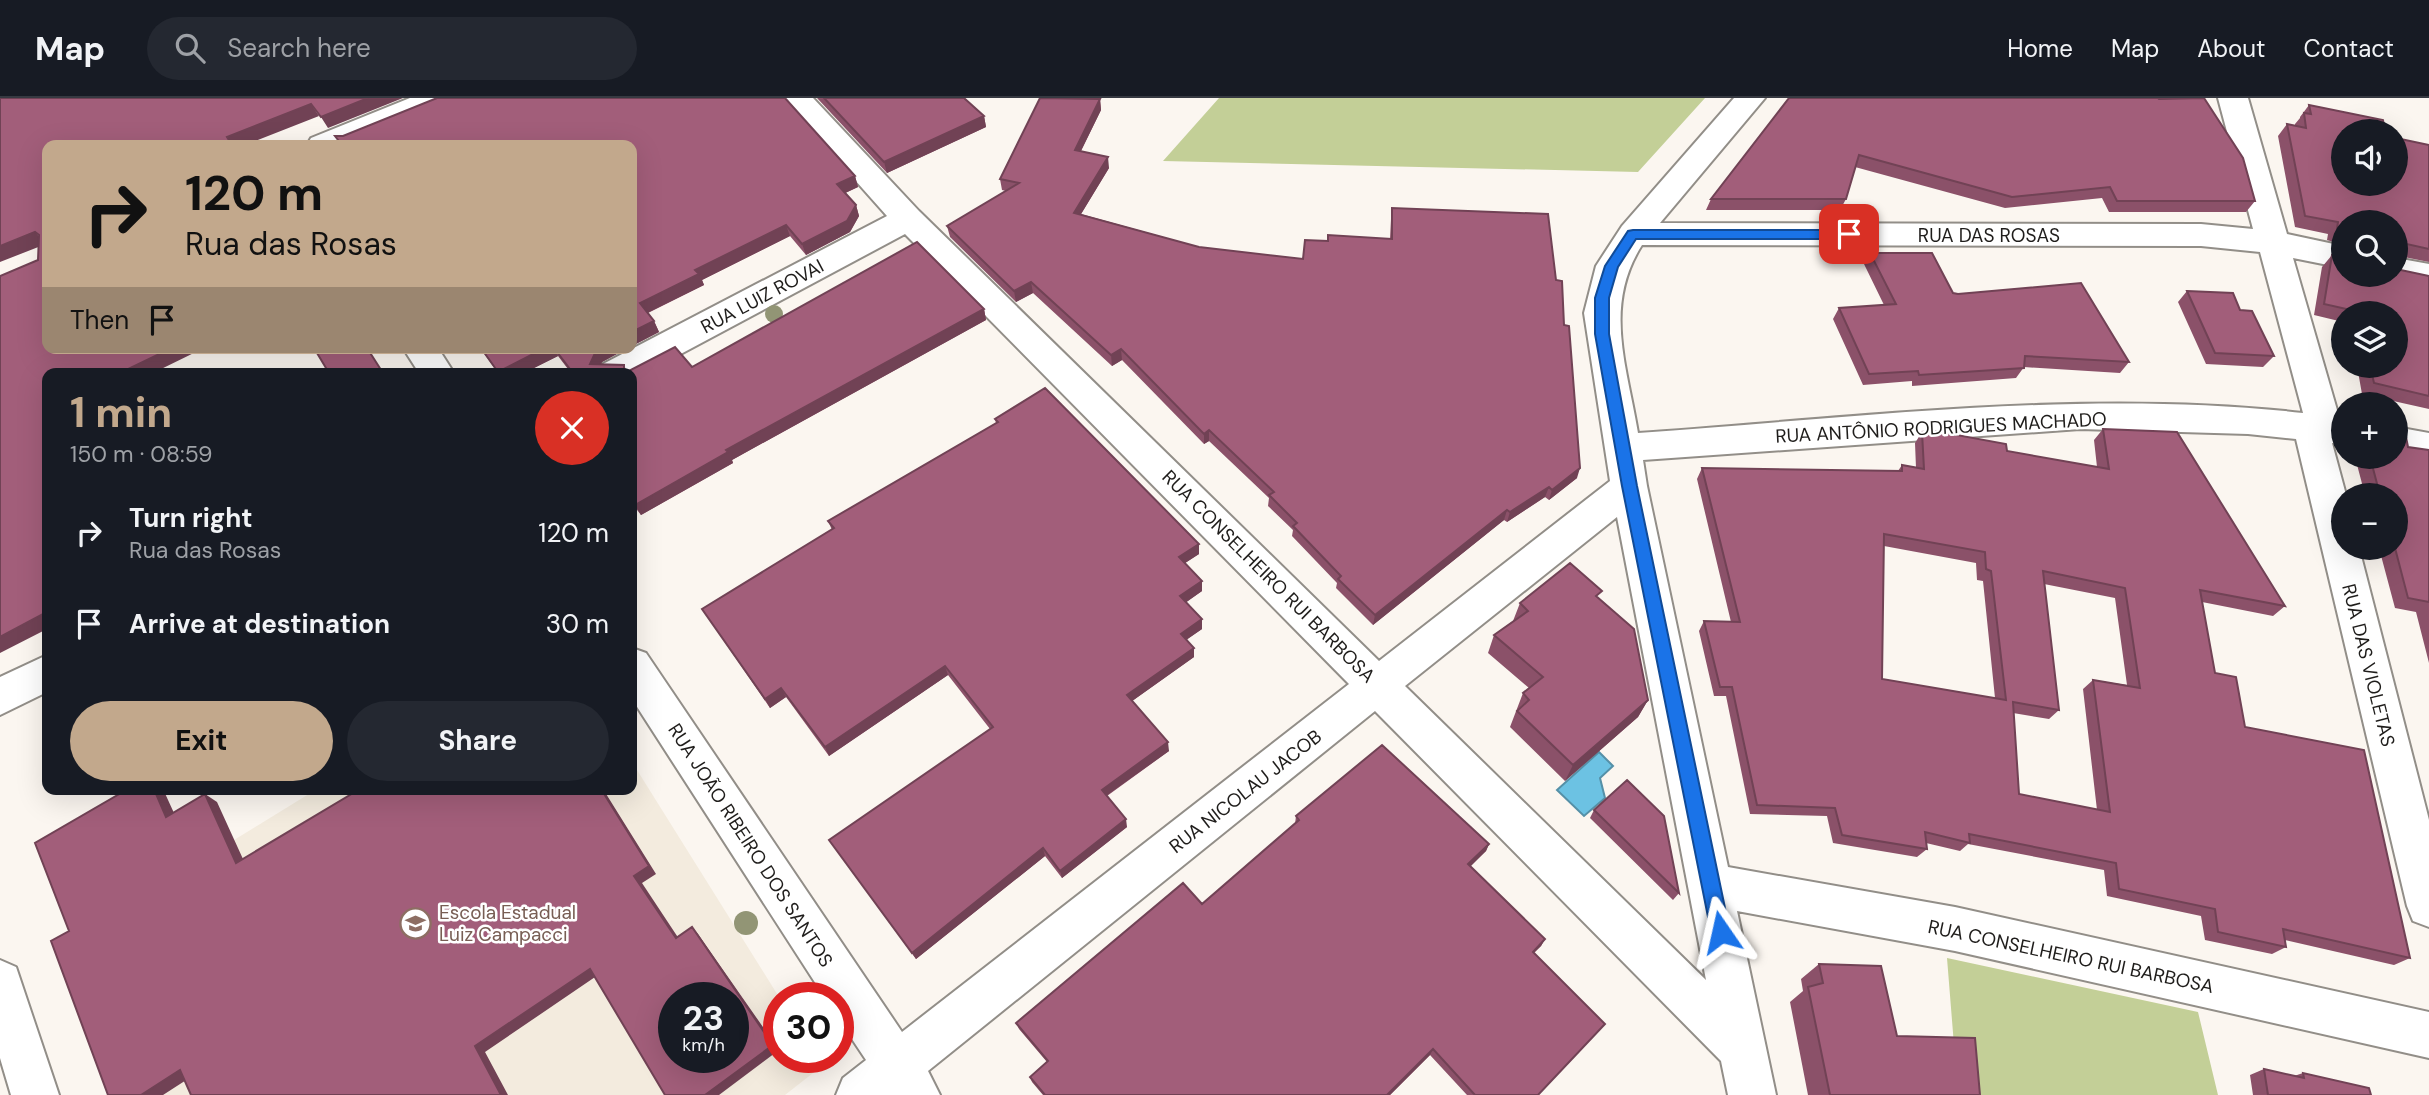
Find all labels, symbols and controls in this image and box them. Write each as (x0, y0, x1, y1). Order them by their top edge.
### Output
search box (147, 17, 637, 80)
text: Map (35, 27, 105, 70)
icon: search (171, 29, 209, 67)
text: Search here (227, 31, 371, 65)
text: Home (2007, 33, 2073, 64)
text: Map (2111, 33, 2159, 64)
text: About (2197, 33, 2266, 64)
text: Contact (2304, 33, 2394, 64)
map controls (2331, 119, 2408, 560)
button: sound (2331, 119, 2408, 196)
text: 120 m (185, 161, 323, 225)
icon: right (70, 168, 161, 259)
pin (1819, 204, 1879, 264)
button: search (2331, 210, 2408, 287)
icon: arrive (1830, 215, 1868, 253)
text: Rua das Rosas (185, 223, 397, 265)
street label: RUA DAS ROSAS (1918, 223, 2060, 248)
street label: RUA LUIZ ROVAI (696, 253, 828, 339)
icon: arrive (143, 301, 181, 339)
button: layers (2331, 301, 2408, 378)
text: Then (70, 303, 129, 337)
text: 1 min (70, 385, 172, 440)
button: close (535, 391, 609, 465)
button: + (2331, 392, 2408, 469)
street label: RUA ANTÔNIO RODRIGUES MACHADO (1775, 406, 2107, 449)
text: 150 m · 08:59 (70, 439, 213, 469)
street label: RUA CONSELHEIRO RUI BARBOSA (1157, 464, 1381, 688)
button: − (2331, 483, 2408, 560)
text: Turn right (129, 501, 253, 535)
icon: right (70, 514, 108, 552)
text: 120 m (538, 516, 609, 550)
text: Rua das Rosas (129, 535, 281, 565)
street label: RUA DAS VIOLETAS (2336, 581, 2401, 749)
icon: arrive (70, 605, 108, 643)
text: Arrive at destination (129, 607, 390, 641)
text: 30 m (546, 607, 609, 641)
button: Exit (70, 701, 333, 781)
button: Share (347, 701, 609, 781)
street label: RUA JOÃO RIBEIRO DOS SANTOS (662, 719, 839, 972)
street label: RUA NICOLAU JACOB (1164, 724, 1327, 859)
position arrow (1684, 895, 1758, 969)
place label: Escola Estadual Luiz Campacci (439, 900, 576, 947)
school or university icon: Escola Estadual Luiz Campacci (399, 906, 433, 940)
street label: RUA CONSELHEIRO RUI BARBOSA (1926, 914, 2216, 999)
speed limit sign: 30 (763, 982, 854, 1073)
text: 23 (683, 995, 724, 1041)
text: km/h (682, 1033, 725, 1057)

